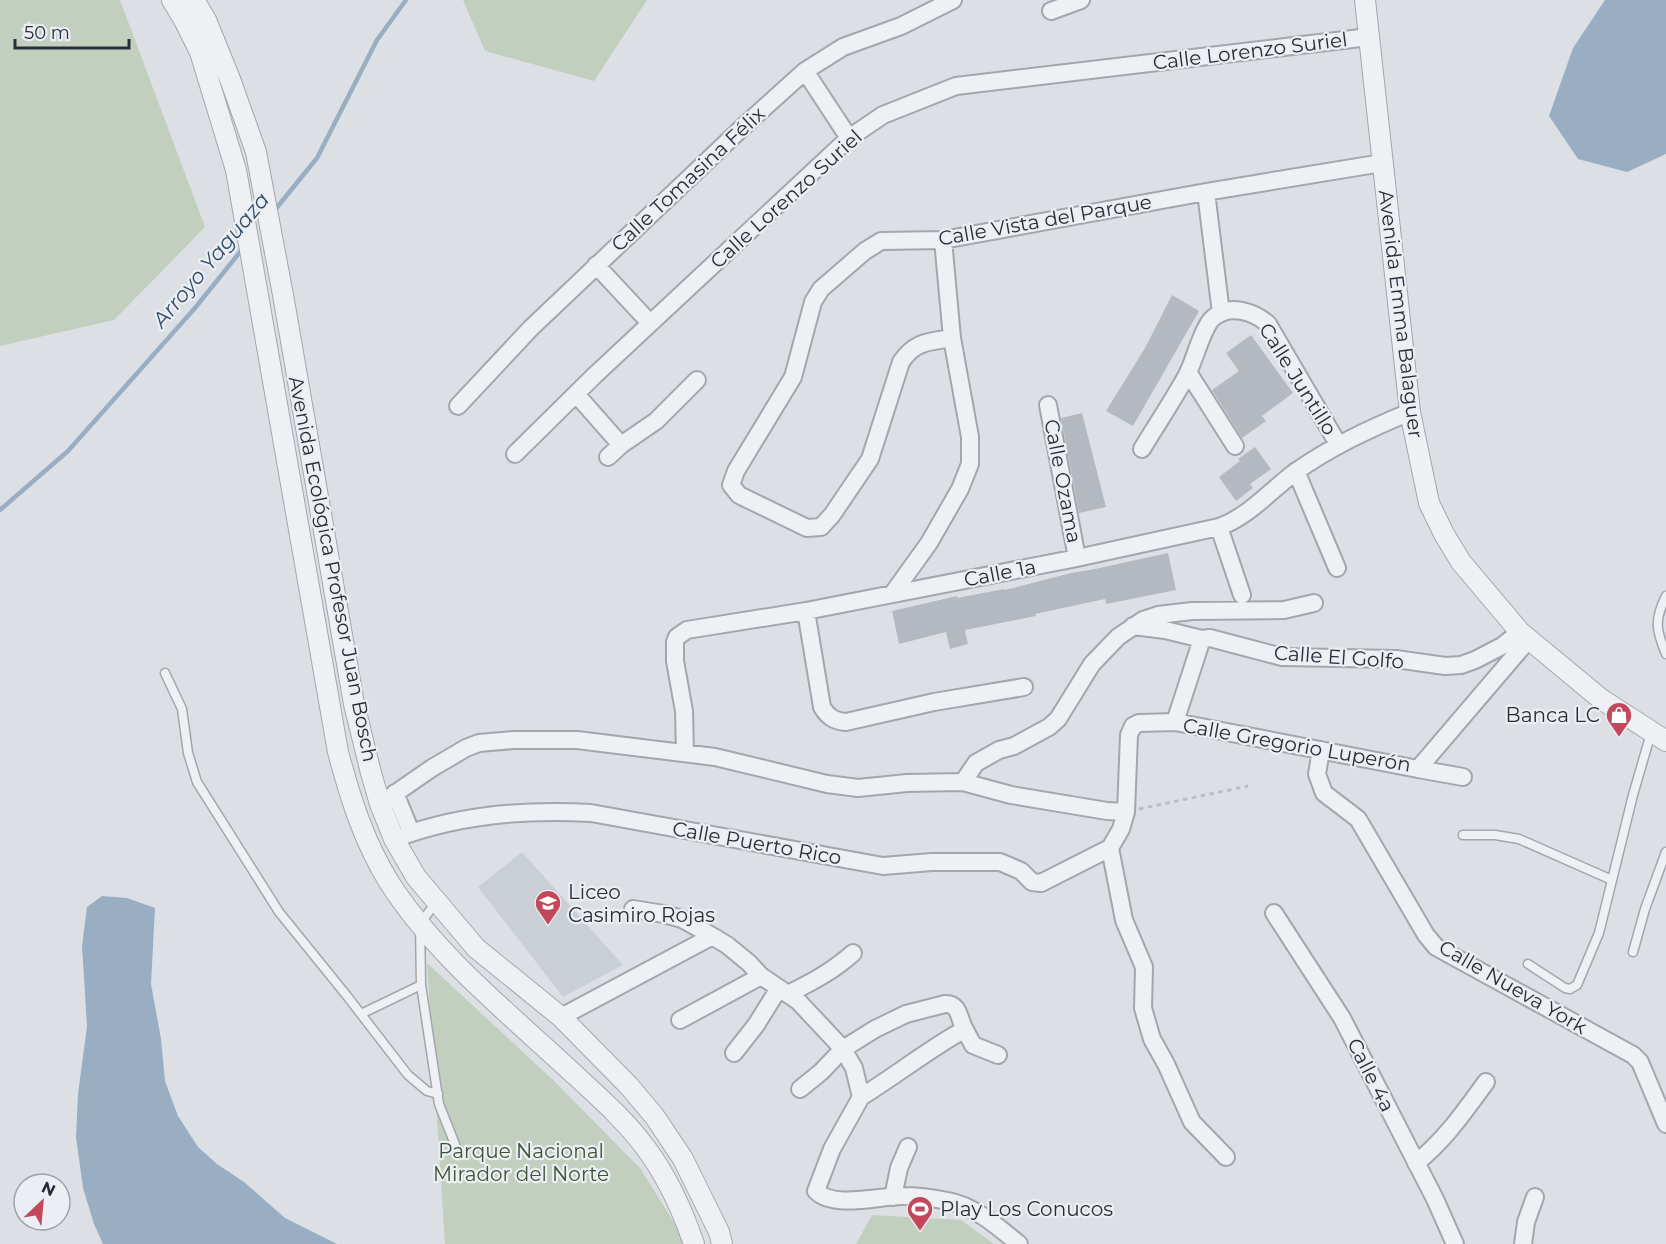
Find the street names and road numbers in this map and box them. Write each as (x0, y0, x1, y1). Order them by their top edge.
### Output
street label: Calle Lorenzo Suriel (1151, 27, 1349, 75)
street label: Calle Tomasina Félix (606, 101, 770, 256)
street label: Calle Lorenzo Suriel (705, 125, 867, 273)
street label: Avenida Emma Balaguer (1374, 188, 1428, 440)
street label: Calle Vista del Parque (936, 189, 1154, 251)
street label: Calle Juntillo (1254, 318, 1342, 440)
street label: Avenida Ecológica Profesor Juan Bosch (284, 374, 382, 764)
street label: Calle Ozama (1039, 417, 1087, 545)
street label: Calle 1a (962, 554, 1038, 592)
street label: Calle El Golfo (1273, 640, 1405, 674)
street label: Calle Gregorio Luperón (1181, 713, 1413, 777)
street label: Calle Puerto Rico (671, 816, 843, 870)
street label: Calle Nueva York (1435, 935, 1591, 1039)
street label: Calle 4a (1342, 1034, 1400, 1116)

